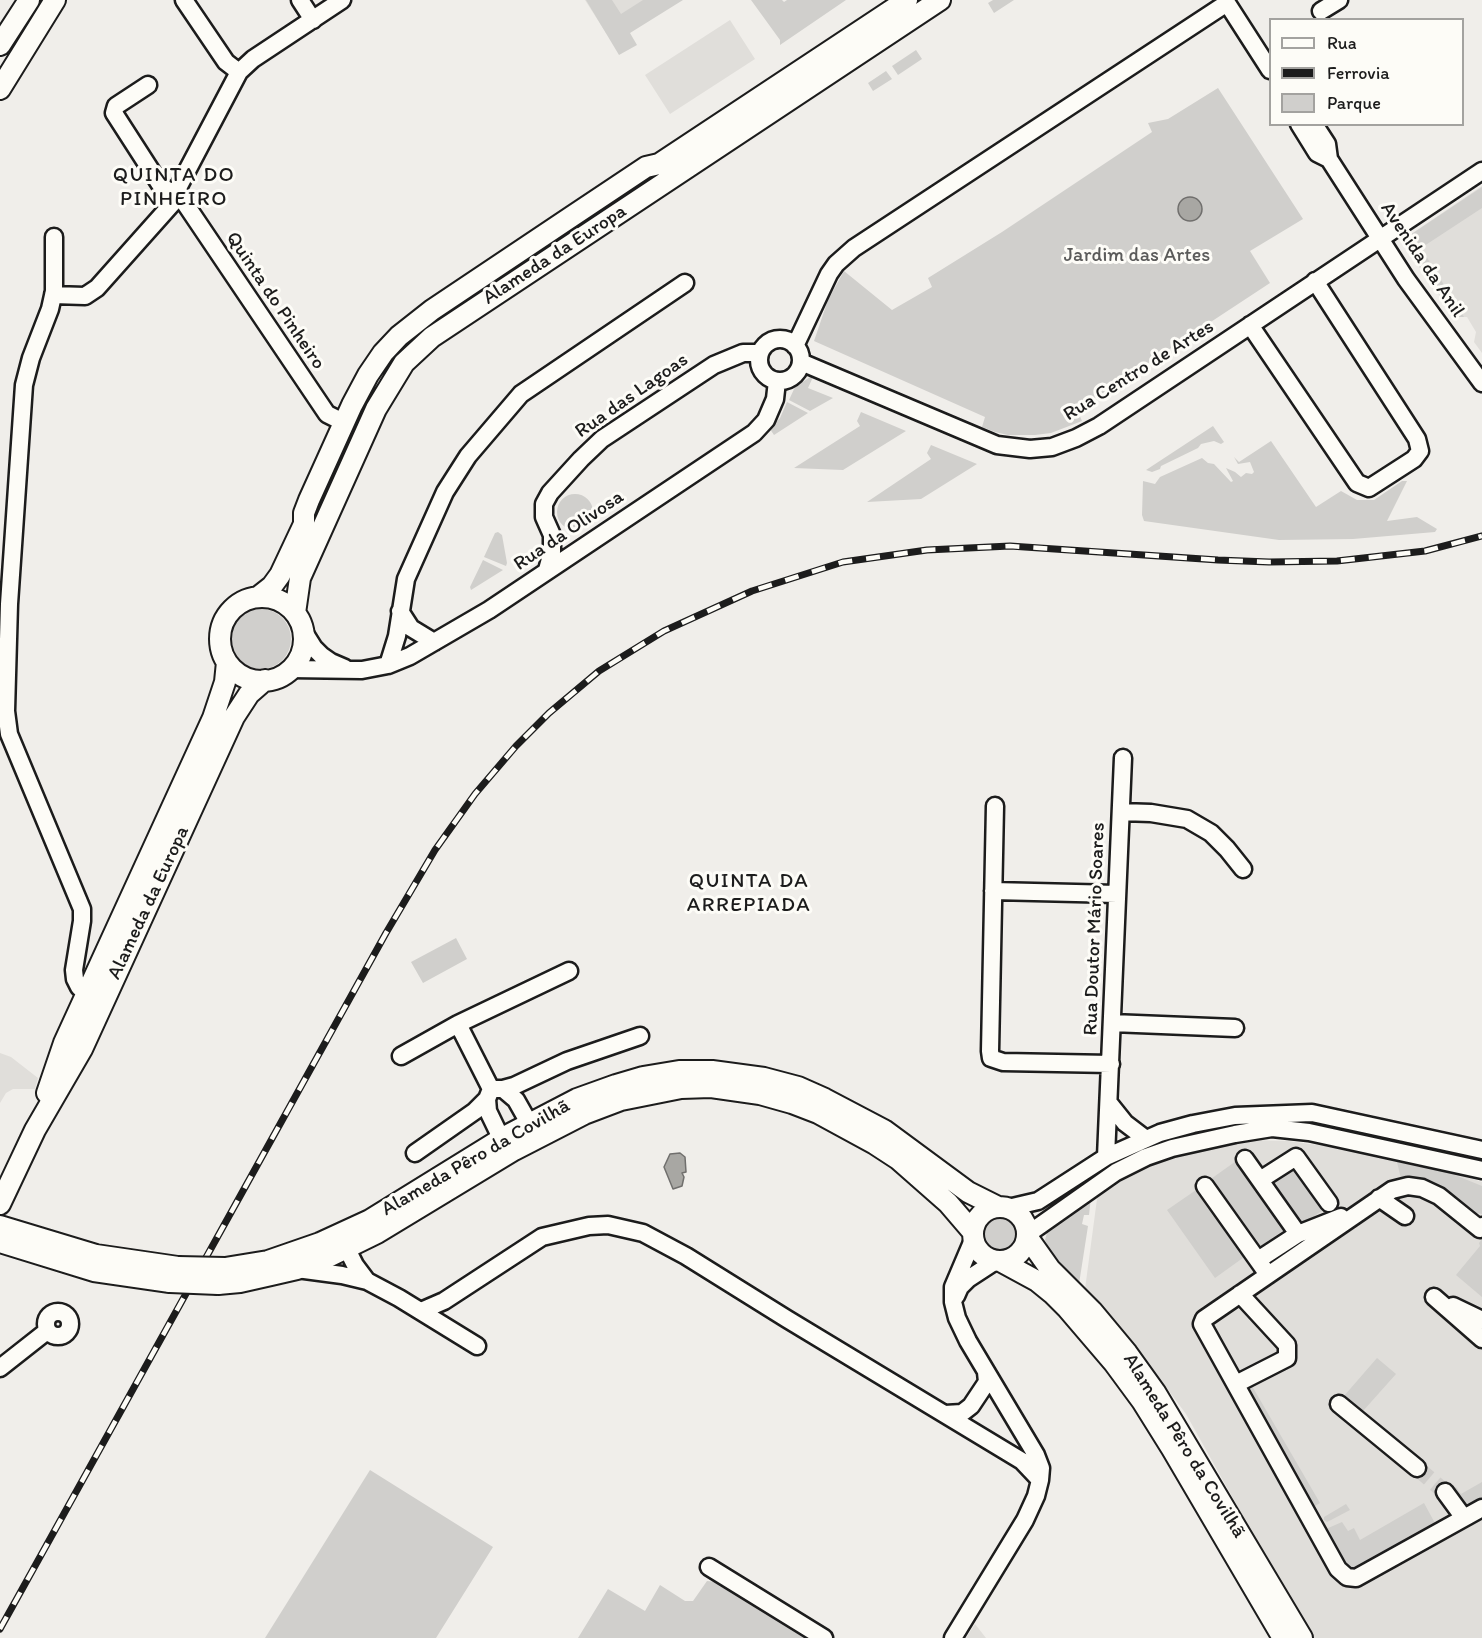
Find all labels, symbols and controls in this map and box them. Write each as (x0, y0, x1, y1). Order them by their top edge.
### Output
legend (1269, 18, 1464, 126)
text: Rua (1327, 32, 1357, 54)
text: Ferrovia (1327, 62, 1390, 84)
text: Parque (1327, 92, 1381, 114)
district label: QUINTA DO PINHEIRO (113, 163, 235, 213)
street label: Avenida da Anil (1375, 198, 1469, 322)
street label: Alameda da Europa (479, 200, 631, 310)
street label: Quinta do Pinheiro (220, 228, 330, 374)
park label: Jardim das Artes (1064, 244, 1210, 268)
street label: Rua Centro de Artes (1059, 315, 1219, 427)
street label: Rua das Lagoas (571, 348, 693, 444)
street label: Rua da Olivosa (509, 485, 629, 577)
street label: Alameda da Europa (103, 822, 195, 984)
street label: Rua Doutor Mário Soares (1079, 822, 1111, 1036)
district label: QUINTA DA ARREPIADA (686, 869, 812, 919)
street label: Alameda Pêro da Covilhã (378, 1094, 574, 1222)
street label: Alameda Pêro da Covilhã (1117, 1349, 1251, 1543)

